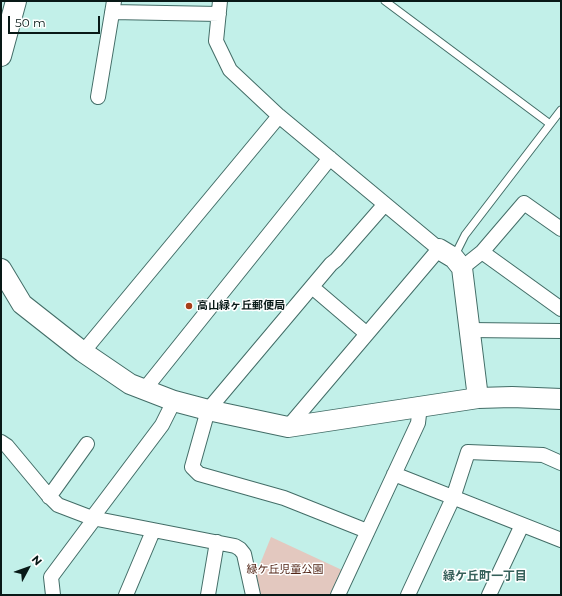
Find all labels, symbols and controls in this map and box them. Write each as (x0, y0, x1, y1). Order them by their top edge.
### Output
scale bar (10, 8, 102, 34)
text: 50 m (15, 15, 46, 30)
place label: 高山緑ヶ丘郵便局 (197, 299, 285, 313)
marker: 高山緑ヶ丘郵便局 (184, 301, 194, 311)
north arrow (8, 548, 48, 588)
text: N (29, 552, 45, 568)
park label: 緑ケ丘児童公園 (247, 563, 323, 577)
district label: 緑ケ丘町一丁目 (443, 569, 527, 583)

